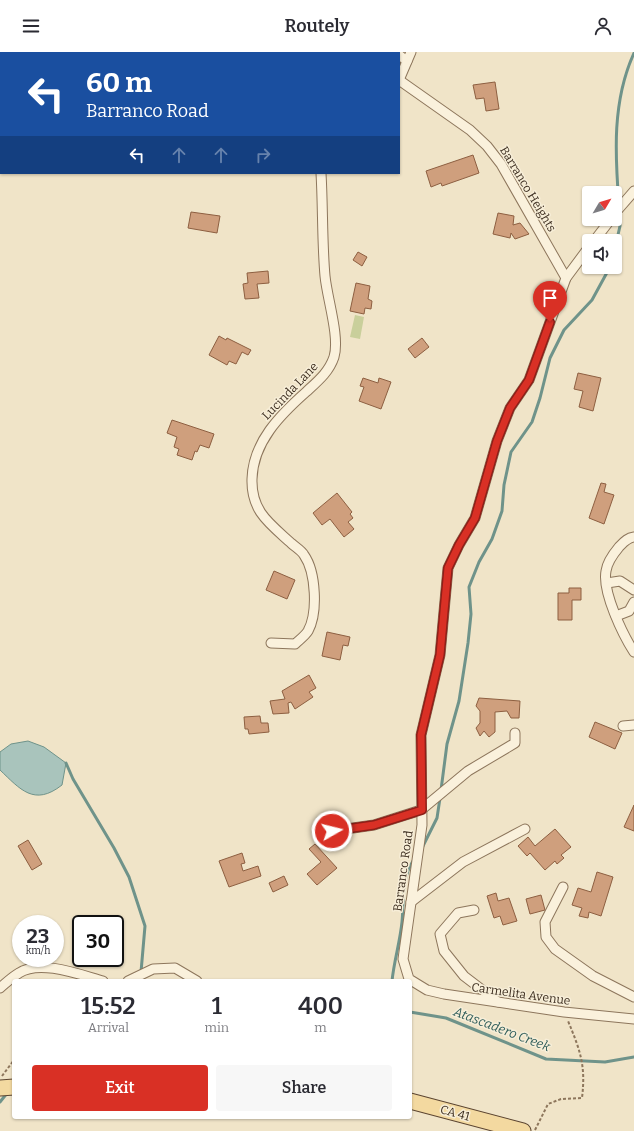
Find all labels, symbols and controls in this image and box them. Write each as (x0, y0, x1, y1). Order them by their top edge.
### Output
icon: menu (20, 15, 42, 37)
text: Routely (285, 15, 349, 37)
icon: person (592, 15, 614, 37)
text: 60 m (86, 66, 152, 99)
icon: left (20, 68, 72, 120)
text: Barranco Road (86, 100, 209, 122)
icon: left (126, 144, 148, 166)
icon: ahead (168, 144, 190, 166)
icon: ahead (210, 144, 232, 166)
icon: right (252, 144, 274, 166)
street label: Barranco Heights (497, 144, 559, 234)
north arrow (582, 186, 622, 226)
map controls (582, 186, 622, 274)
button: sound (582, 234, 622, 274)
pin (533, 281, 567, 322)
icon: arrive (539, 287, 561, 309)
street label: Lucinda Lane (259, 359, 321, 423)
position arrow (311, 810, 353, 852)
street label: Barranco Road (390, 830, 416, 912)
speed limit sign: 30 (72, 915, 124, 967)
text: 23 (27, 924, 49, 948)
text: km/h (26, 945, 50, 957)
street label: Carmelita Avenue (471, 980, 571, 1008)
text: 15:52 (81, 992, 136, 1020)
text: 1 (212, 992, 222, 1020)
text: 400 (298, 992, 343, 1020)
water label: Atascadero Creek (451, 1003, 553, 1055)
text: Arrival (88, 1020, 129, 1035)
text: min (205, 1020, 229, 1035)
text: m (314, 1020, 327, 1035)
button: Exit (32, 1065, 208, 1111)
button: Share (216, 1065, 392, 1111)
street label: CA 41 (439, 1102, 471, 1124)

